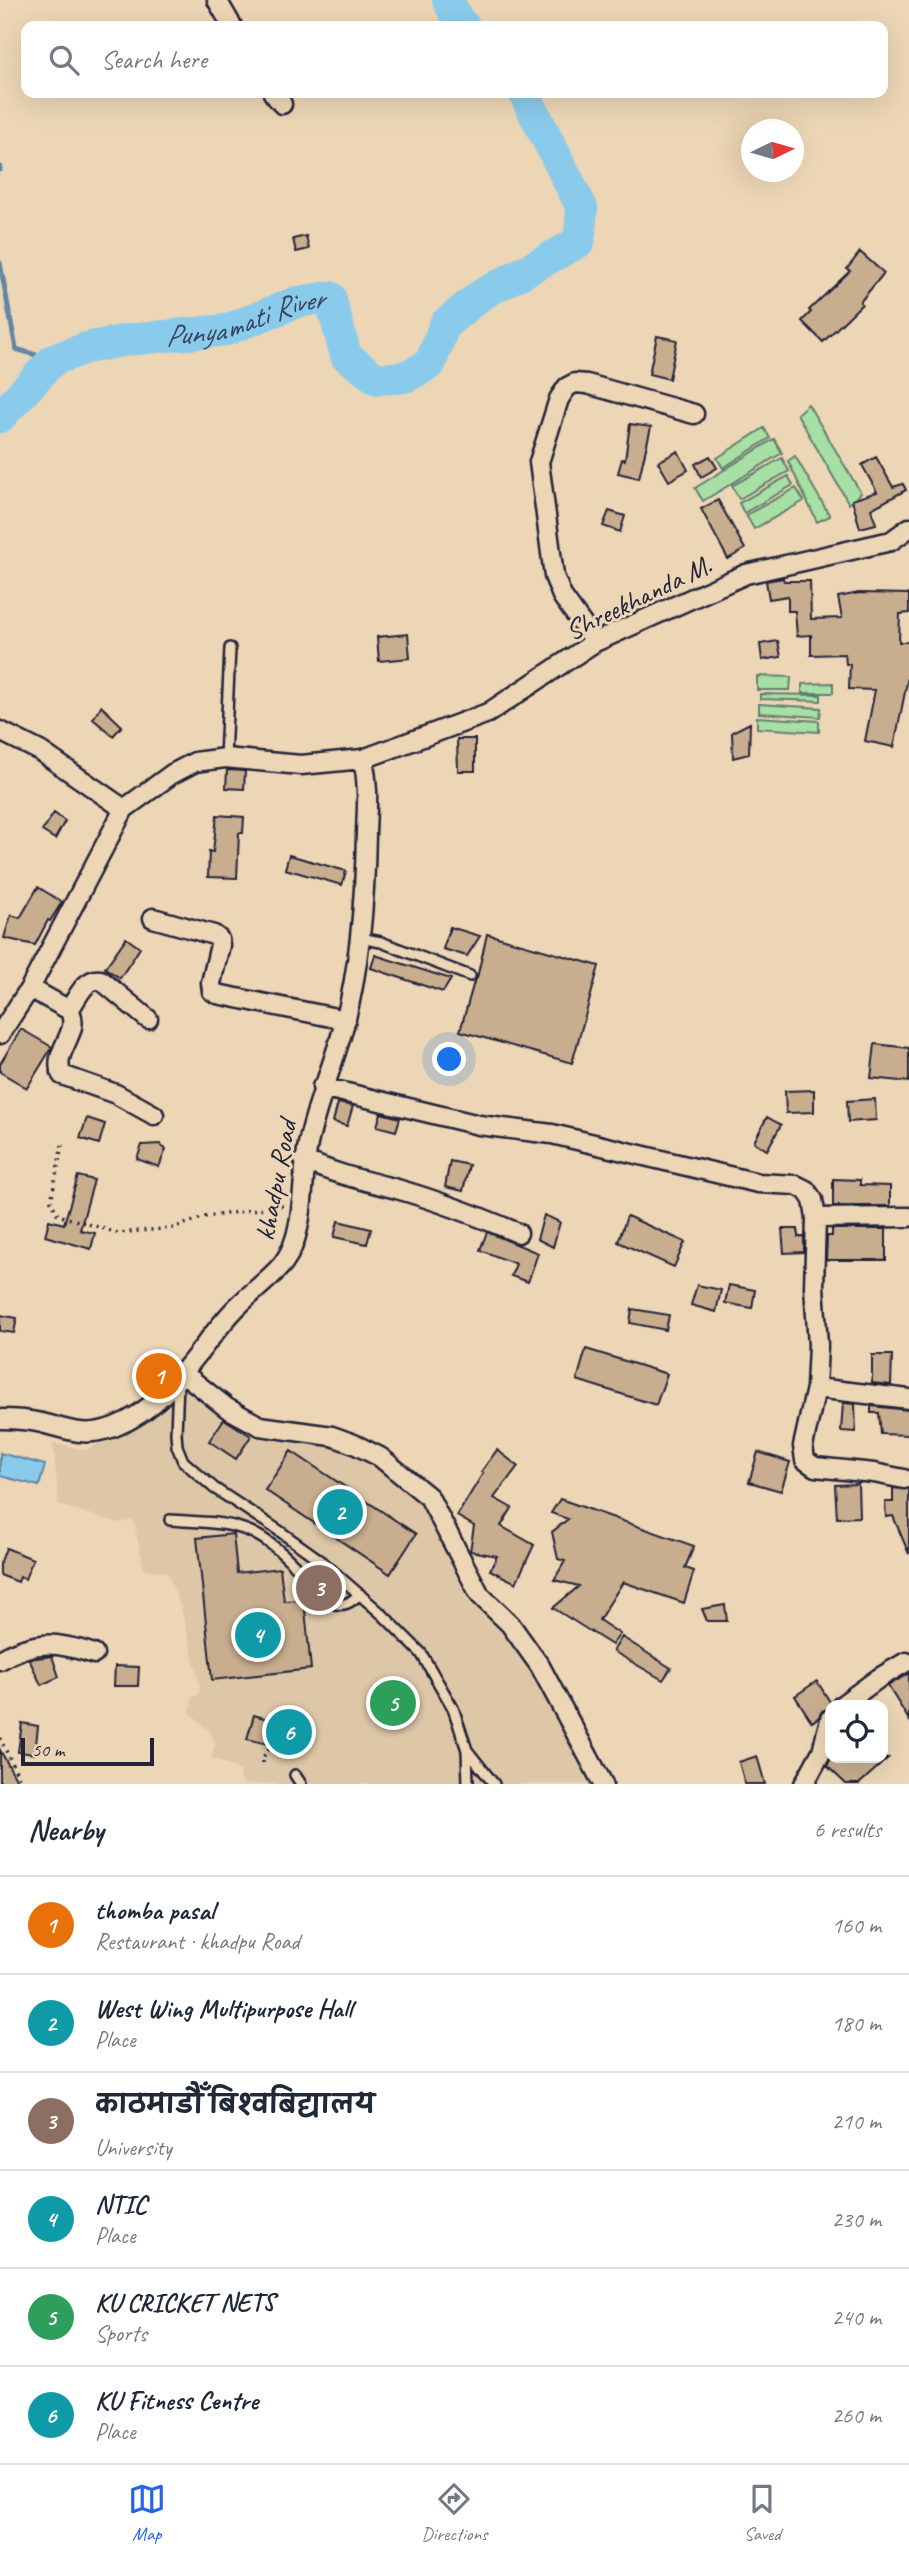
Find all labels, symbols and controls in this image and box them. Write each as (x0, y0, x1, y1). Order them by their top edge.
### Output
search box (21, 21, 888, 98)
icon: search (45, 41, 83, 79)
text: Search here (101, 43, 207, 76)
north arrow (741, 119, 804, 182)
water label: Punyamati River (163, 278, 331, 355)
street label: Shreekhanda M. (559, 547, 718, 648)
your location (432, 1042, 466, 1076)
street label: khadpu Road (247, 1113, 305, 1243)
pin: 1 (136, 1350, 182, 1402)
pin: 2 (317, 1486, 363, 1538)
pin: 3 (296, 1562, 342, 1614)
pin: 4 (235, 1609, 281, 1661)
pin: 5 (370, 1677, 416, 1729)
map controls (825, 1700, 888, 1763)
button: locate (825, 1700, 888, 1763)
pin: 6 (266, 1706, 312, 1758)
scale bar (21, 1735, 154, 1767)
text: 50 m (32, 1738, 64, 1762)
text: Nearby (28, 1811, 104, 1849)
text: 6 results (814, 1815, 881, 1844)
text: thomba pasal (95, 1894, 214, 1927)
text: 1 (46, 1911, 56, 1940)
text: 160 m (832, 1911, 881, 1940)
text: Restaurant · khadpu Road (95, 1927, 300, 1956)
text: West Wing Multipurpose Hall (95, 1992, 352, 2025)
text: 2 (46, 2009, 56, 2038)
text: 180 m (832, 2009, 881, 2038)
text: Place (95, 2025, 135, 2054)
text: काठमाडौँ बिश्वबिद्यालय (95, 2088, 375, 2121)
text: 3 (46, 2107, 56, 2136)
text: 210 m (832, 2107, 881, 2136)
text: University (95, 2133, 172, 2162)
text: NTIC (95, 2188, 146, 2221)
text: 4 (46, 2205, 56, 2234)
text: 230 m (832, 2205, 881, 2234)
text: Place (95, 2221, 135, 2250)
text: KU CRICKET NETS (95, 2286, 275, 2319)
text: 5 (46, 2303, 56, 2332)
text: 240 m (832, 2303, 881, 2332)
text: Sports (95, 2319, 147, 2348)
text: KU Fitness Centre (95, 2384, 258, 2417)
text: 6 (46, 2401, 56, 2430)
text: 260 m (832, 2401, 881, 2430)
text: Place (95, 2417, 135, 2446)
tab: Map (128, 2480, 166, 2546)
tab: Directions (421, 2480, 488, 2546)
tab: Saved (743, 2480, 781, 2546)

